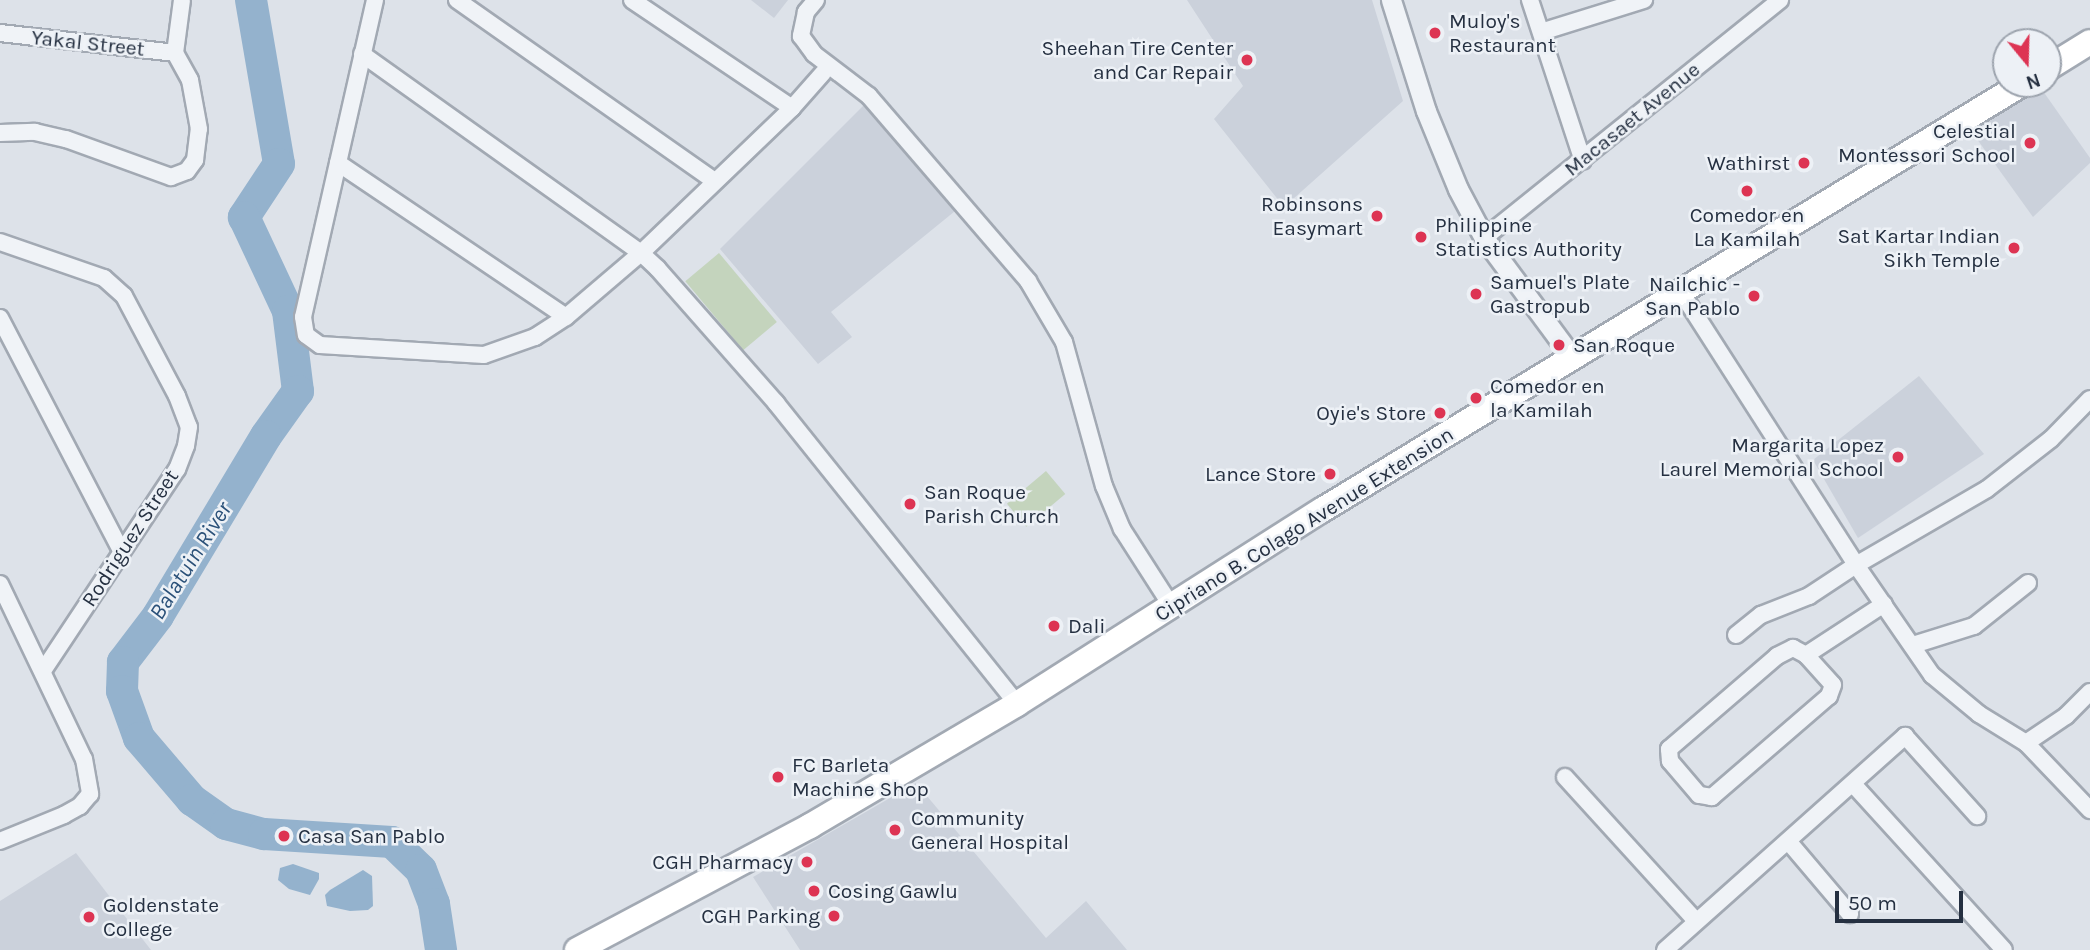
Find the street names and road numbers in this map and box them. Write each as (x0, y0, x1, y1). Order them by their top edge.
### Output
street label: Yakal Street (30, 25, 146, 61)
street label: Macasaet Avenue (1559, 57, 1705, 181)
street label: Cipriano B. Colago Avenue Extension (1150, 421, 1458, 627)
street label: Rodriguez Street (76, 465, 184, 611)

